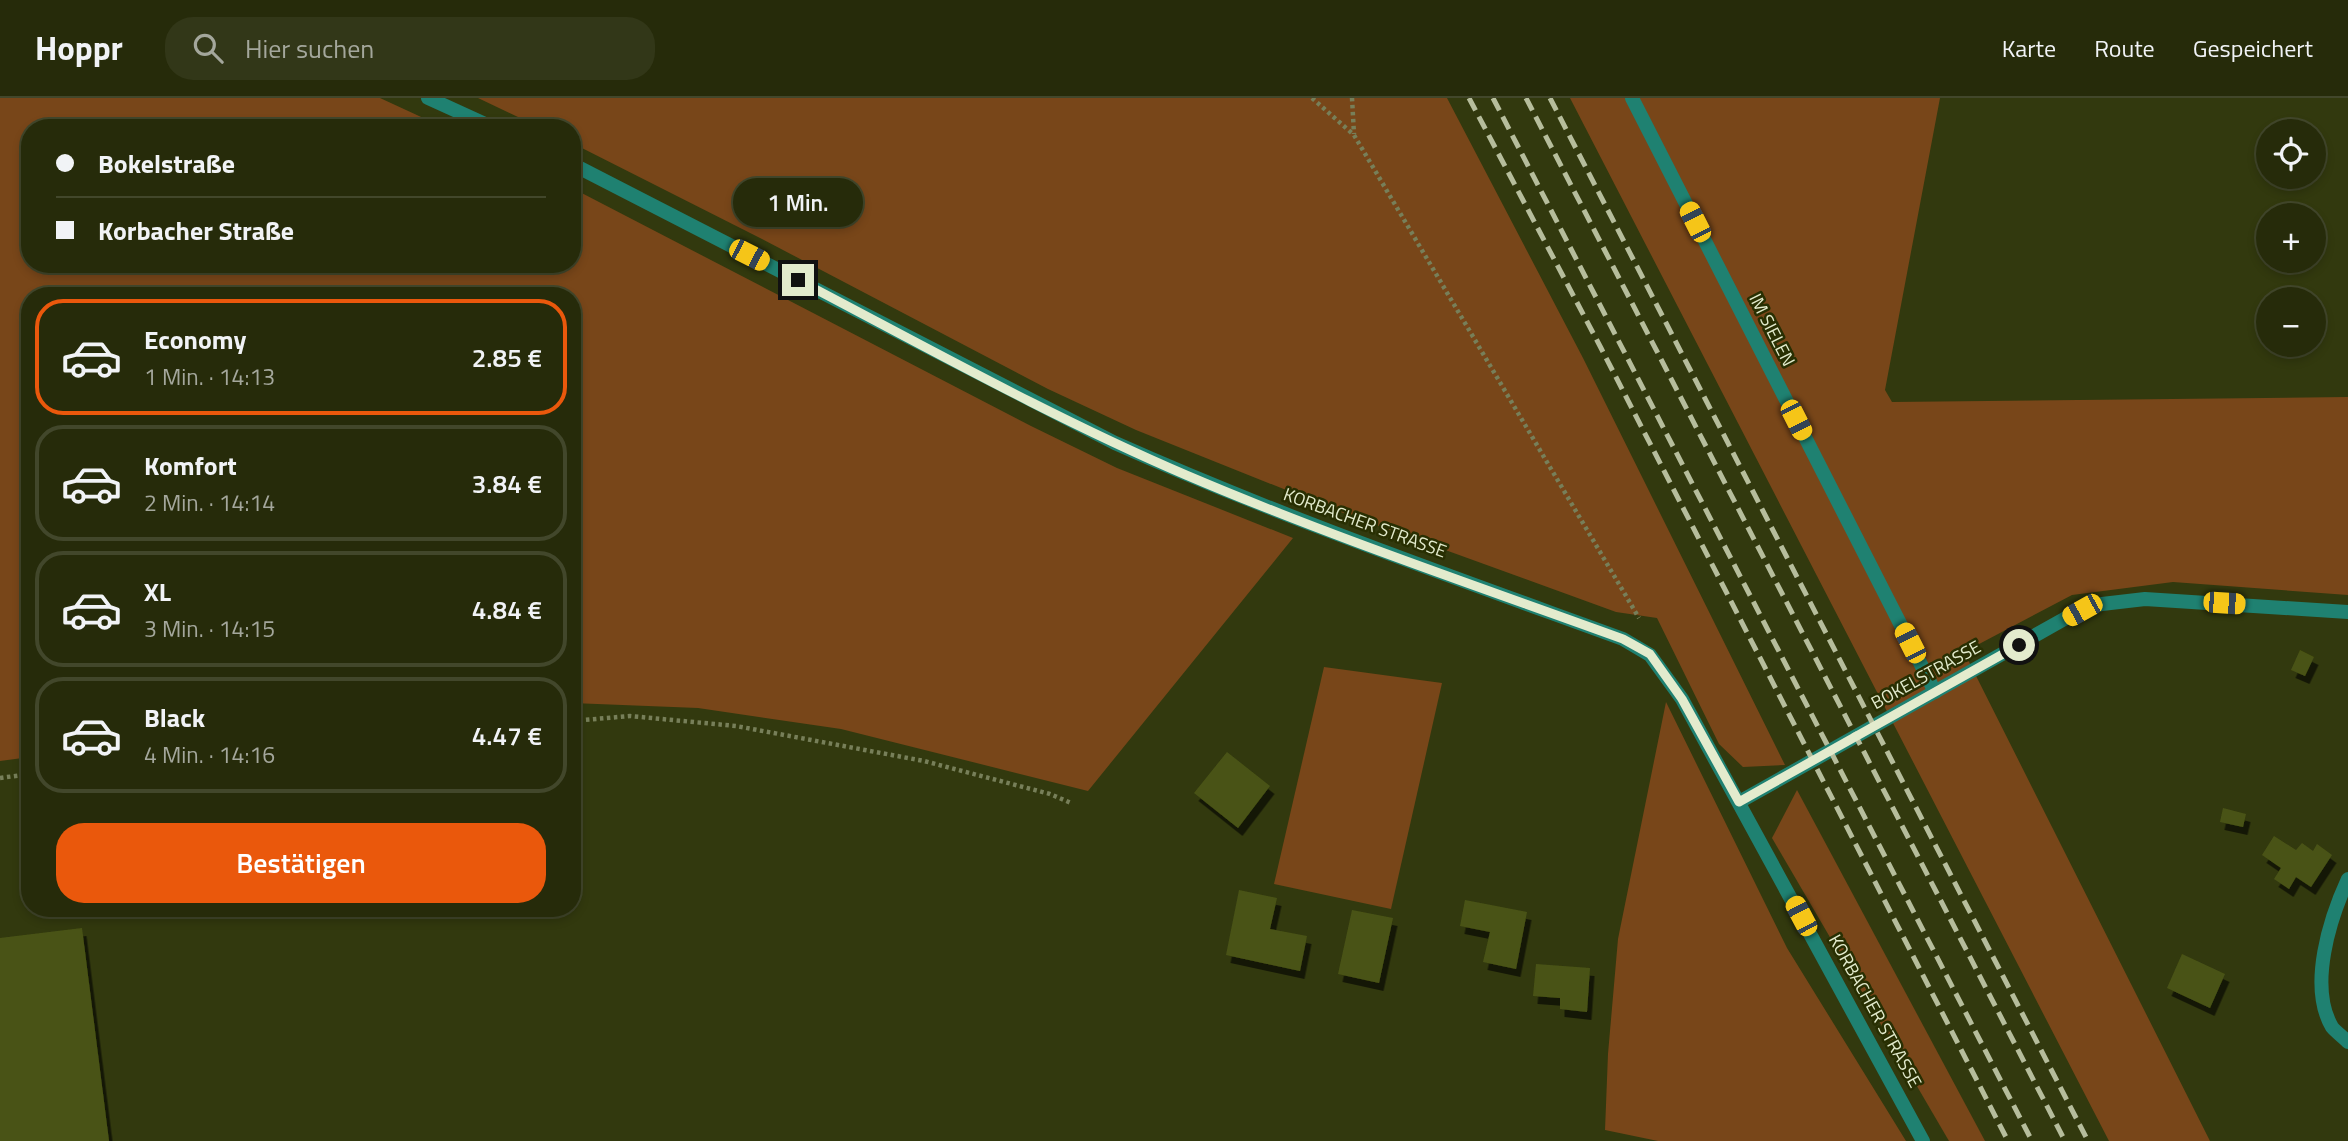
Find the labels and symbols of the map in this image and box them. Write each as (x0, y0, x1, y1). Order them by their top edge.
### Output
callout: 1 Min. (733, 178, 863, 228)
car (1677, 199, 1714, 245)
car (726, 236, 773, 274)
route end (782, 264, 814, 296)
street label: IM SIELEN (1743, 289, 1802, 371)
car (1778, 397, 1815, 443)
street label: KORBACHER STRASSE (1280, 481, 1450, 565)
car (2059, 591, 2106, 629)
car (2203, 591, 2246, 615)
car (1892, 620, 1929, 666)
route start (2003, 629, 2035, 661)
street label: BOKELSTRASSE (1866, 633, 1986, 716)
car (1782, 893, 1821, 939)
street label: KORBACHER STRASSE (1822, 929, 1929, 1092)

